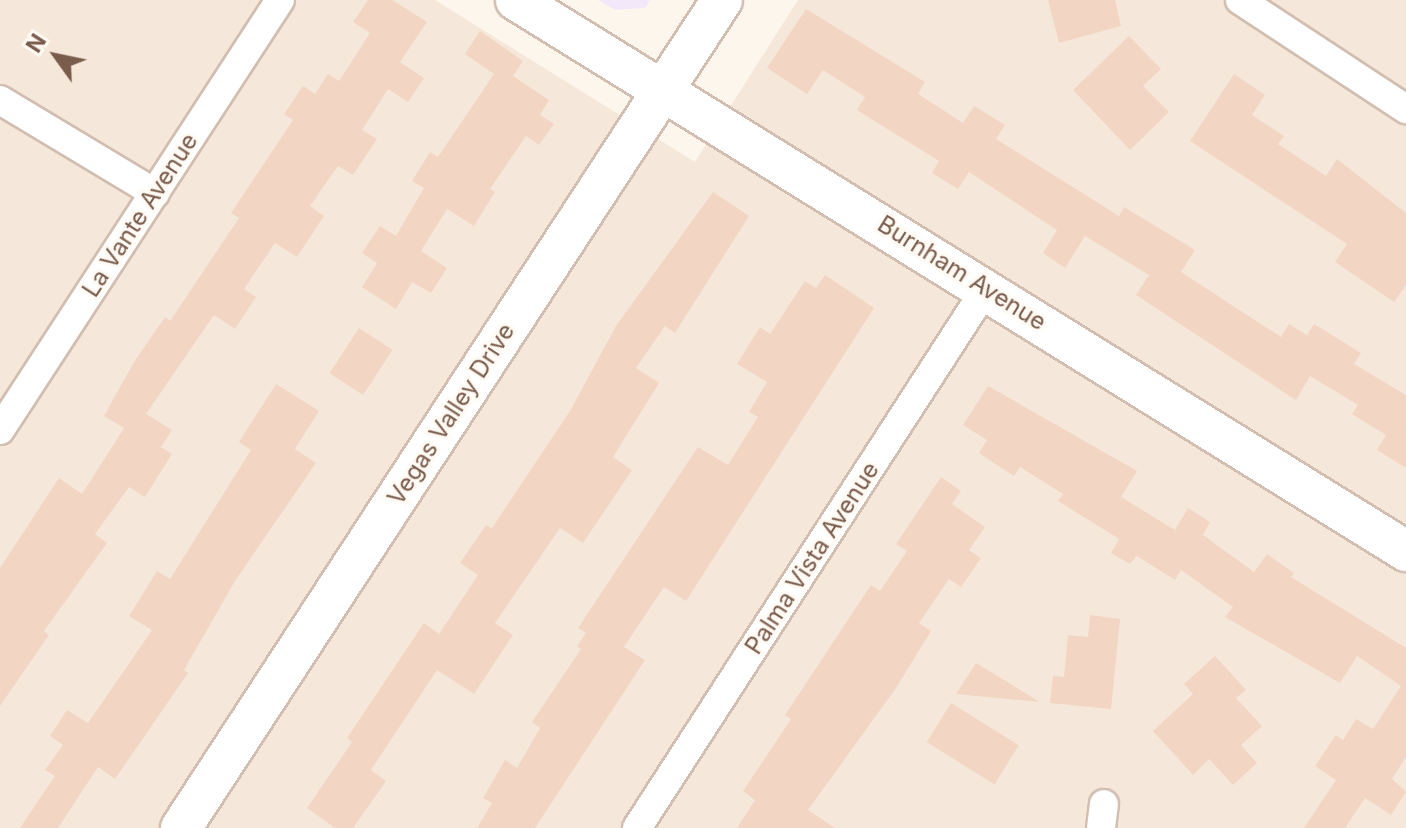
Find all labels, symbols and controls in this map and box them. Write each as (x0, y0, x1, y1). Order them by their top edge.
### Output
north arrow (16, 16, 96, 96)
text: N (20, 29, 51, 57)
street label: La Vante Avenue (76, 128, 204, 302)
street label: Burnham Avenue (872, 210, 1052, 336)
street label: Vegas Valley Drive (382, 318, 520, 510)
street label: Palma Vista Avenue (739, 456, 885, 660)

